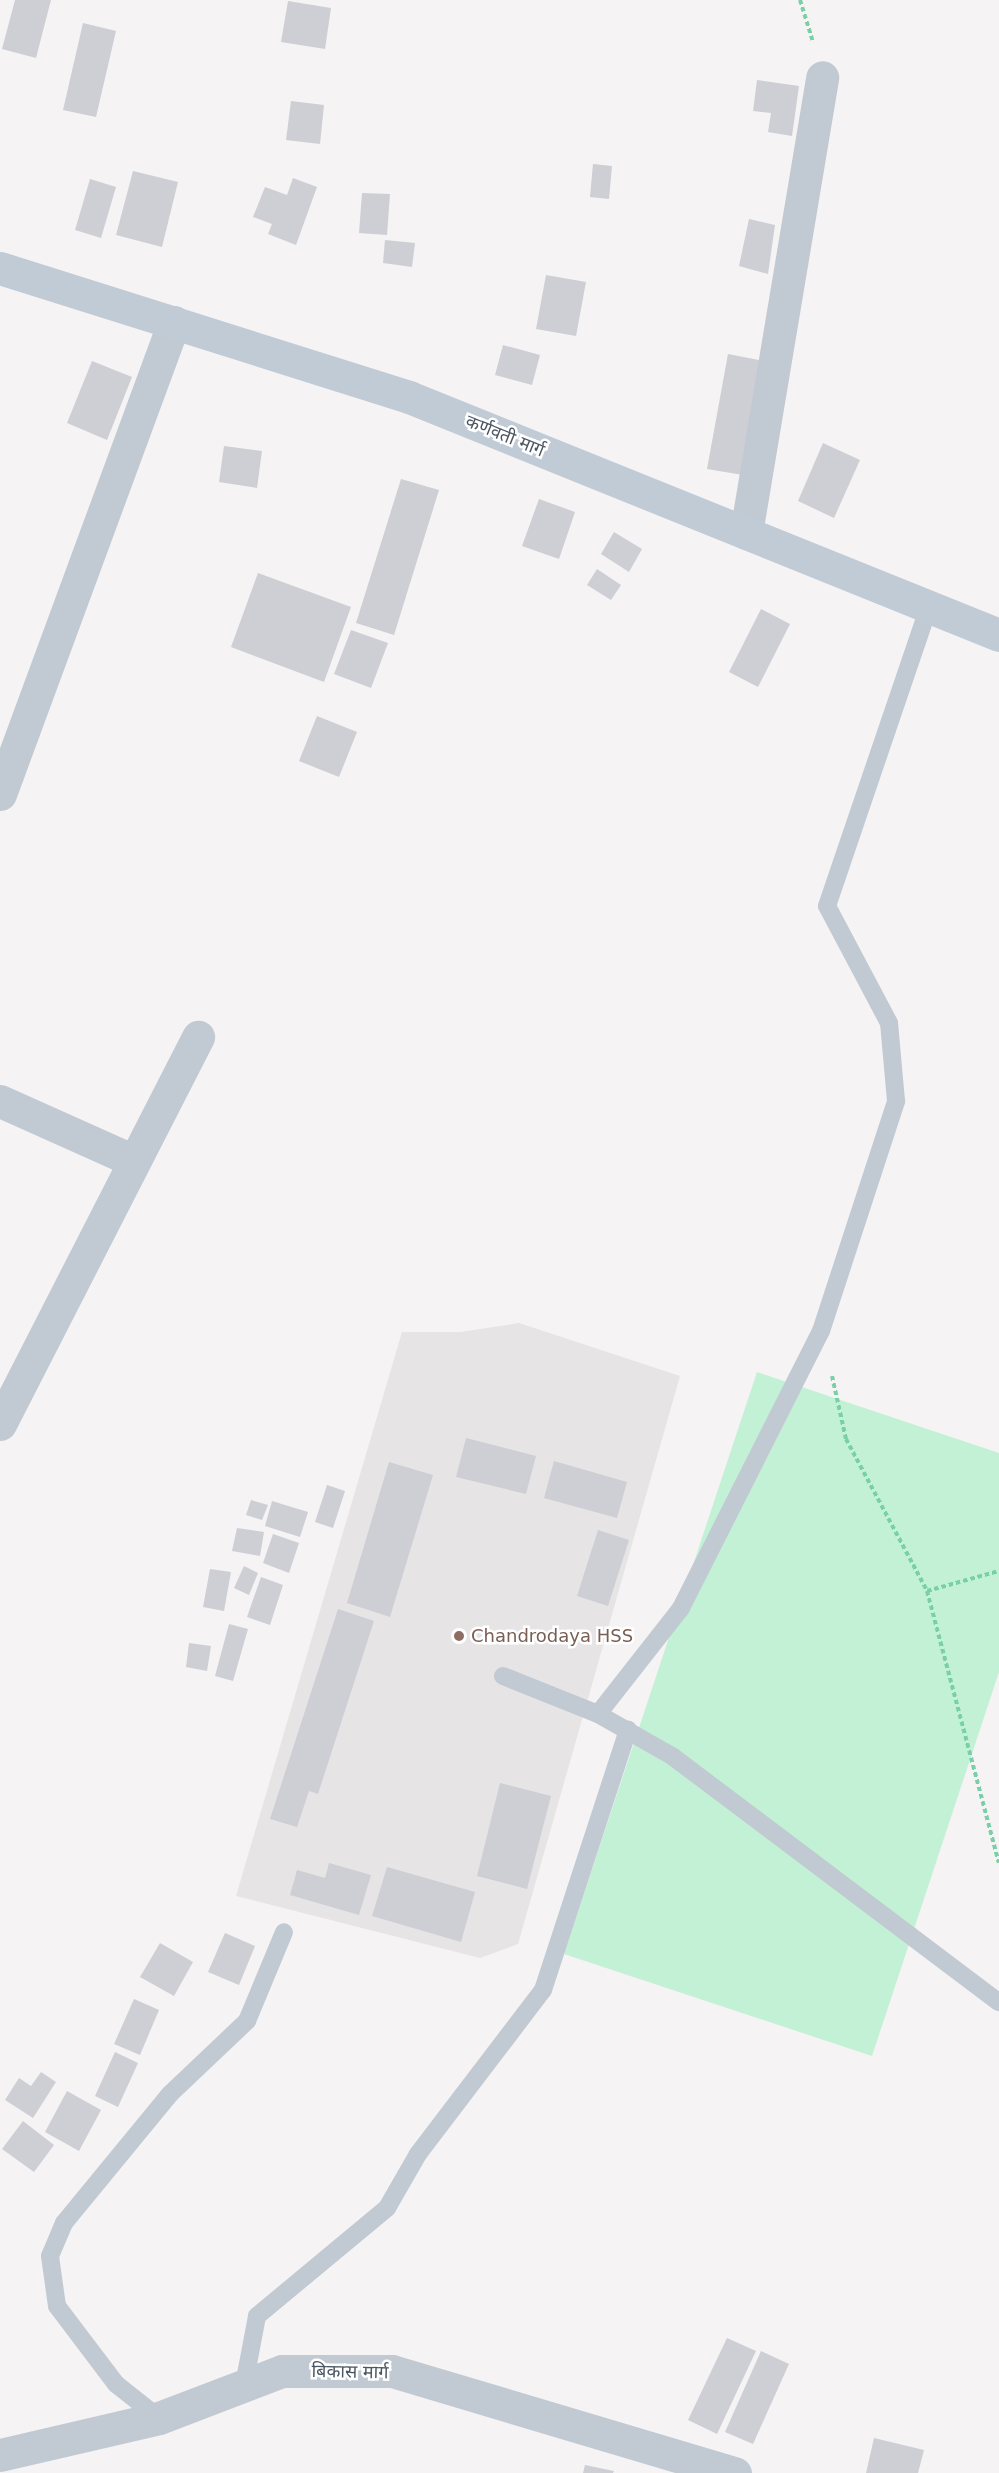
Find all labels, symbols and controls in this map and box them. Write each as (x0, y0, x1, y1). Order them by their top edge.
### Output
street label: कर्णवती मार्ग (462, 410, 548, 462)
place label: Chandrodaya HSS (471, 1625, 633, 1647)
marker: Chandrodaya HSS (452, 1629, 466, 1643)
street label: बिकास मार्ग (311, 2361, 389, 2383)

